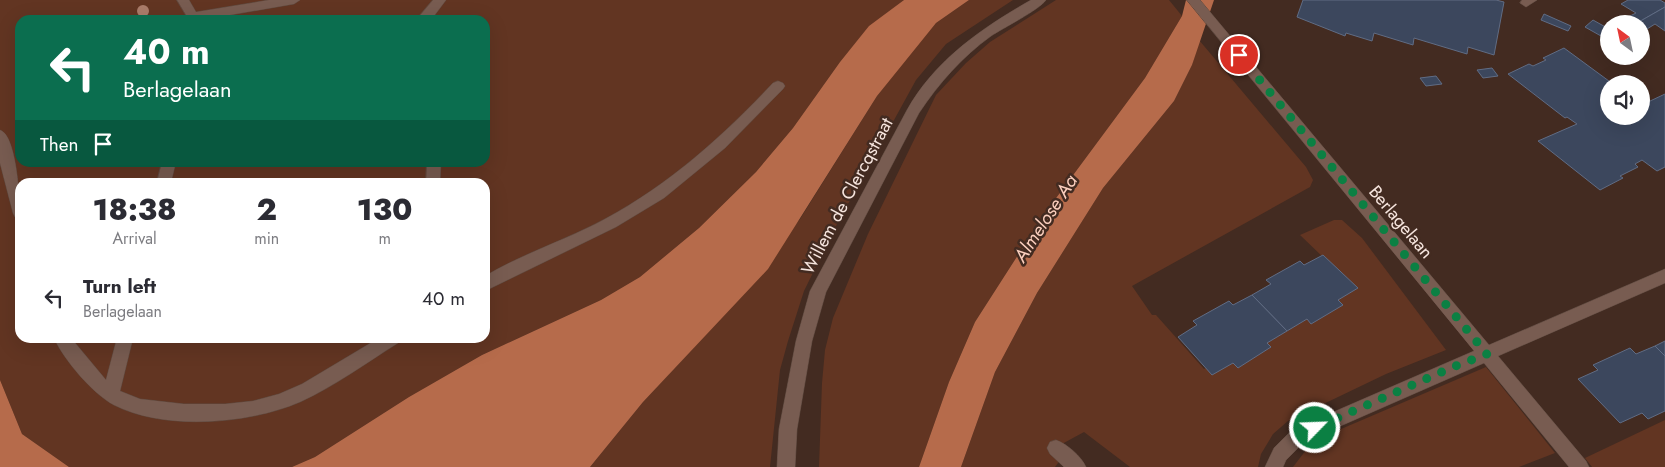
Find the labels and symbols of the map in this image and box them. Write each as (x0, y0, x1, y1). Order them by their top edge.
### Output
north arrow (1600, 15, 1650, 65)
pin (1218, 34, 1260, 76)
street label: Willem de Clercqstraat (795, 112, 900, 279)
water label: Almelose Aa (1006, 169, 1084, 268)
street label: Berlagelaan (1363, 180, 1439, 264)
position arrow (1288, 401, 1340, 453)

